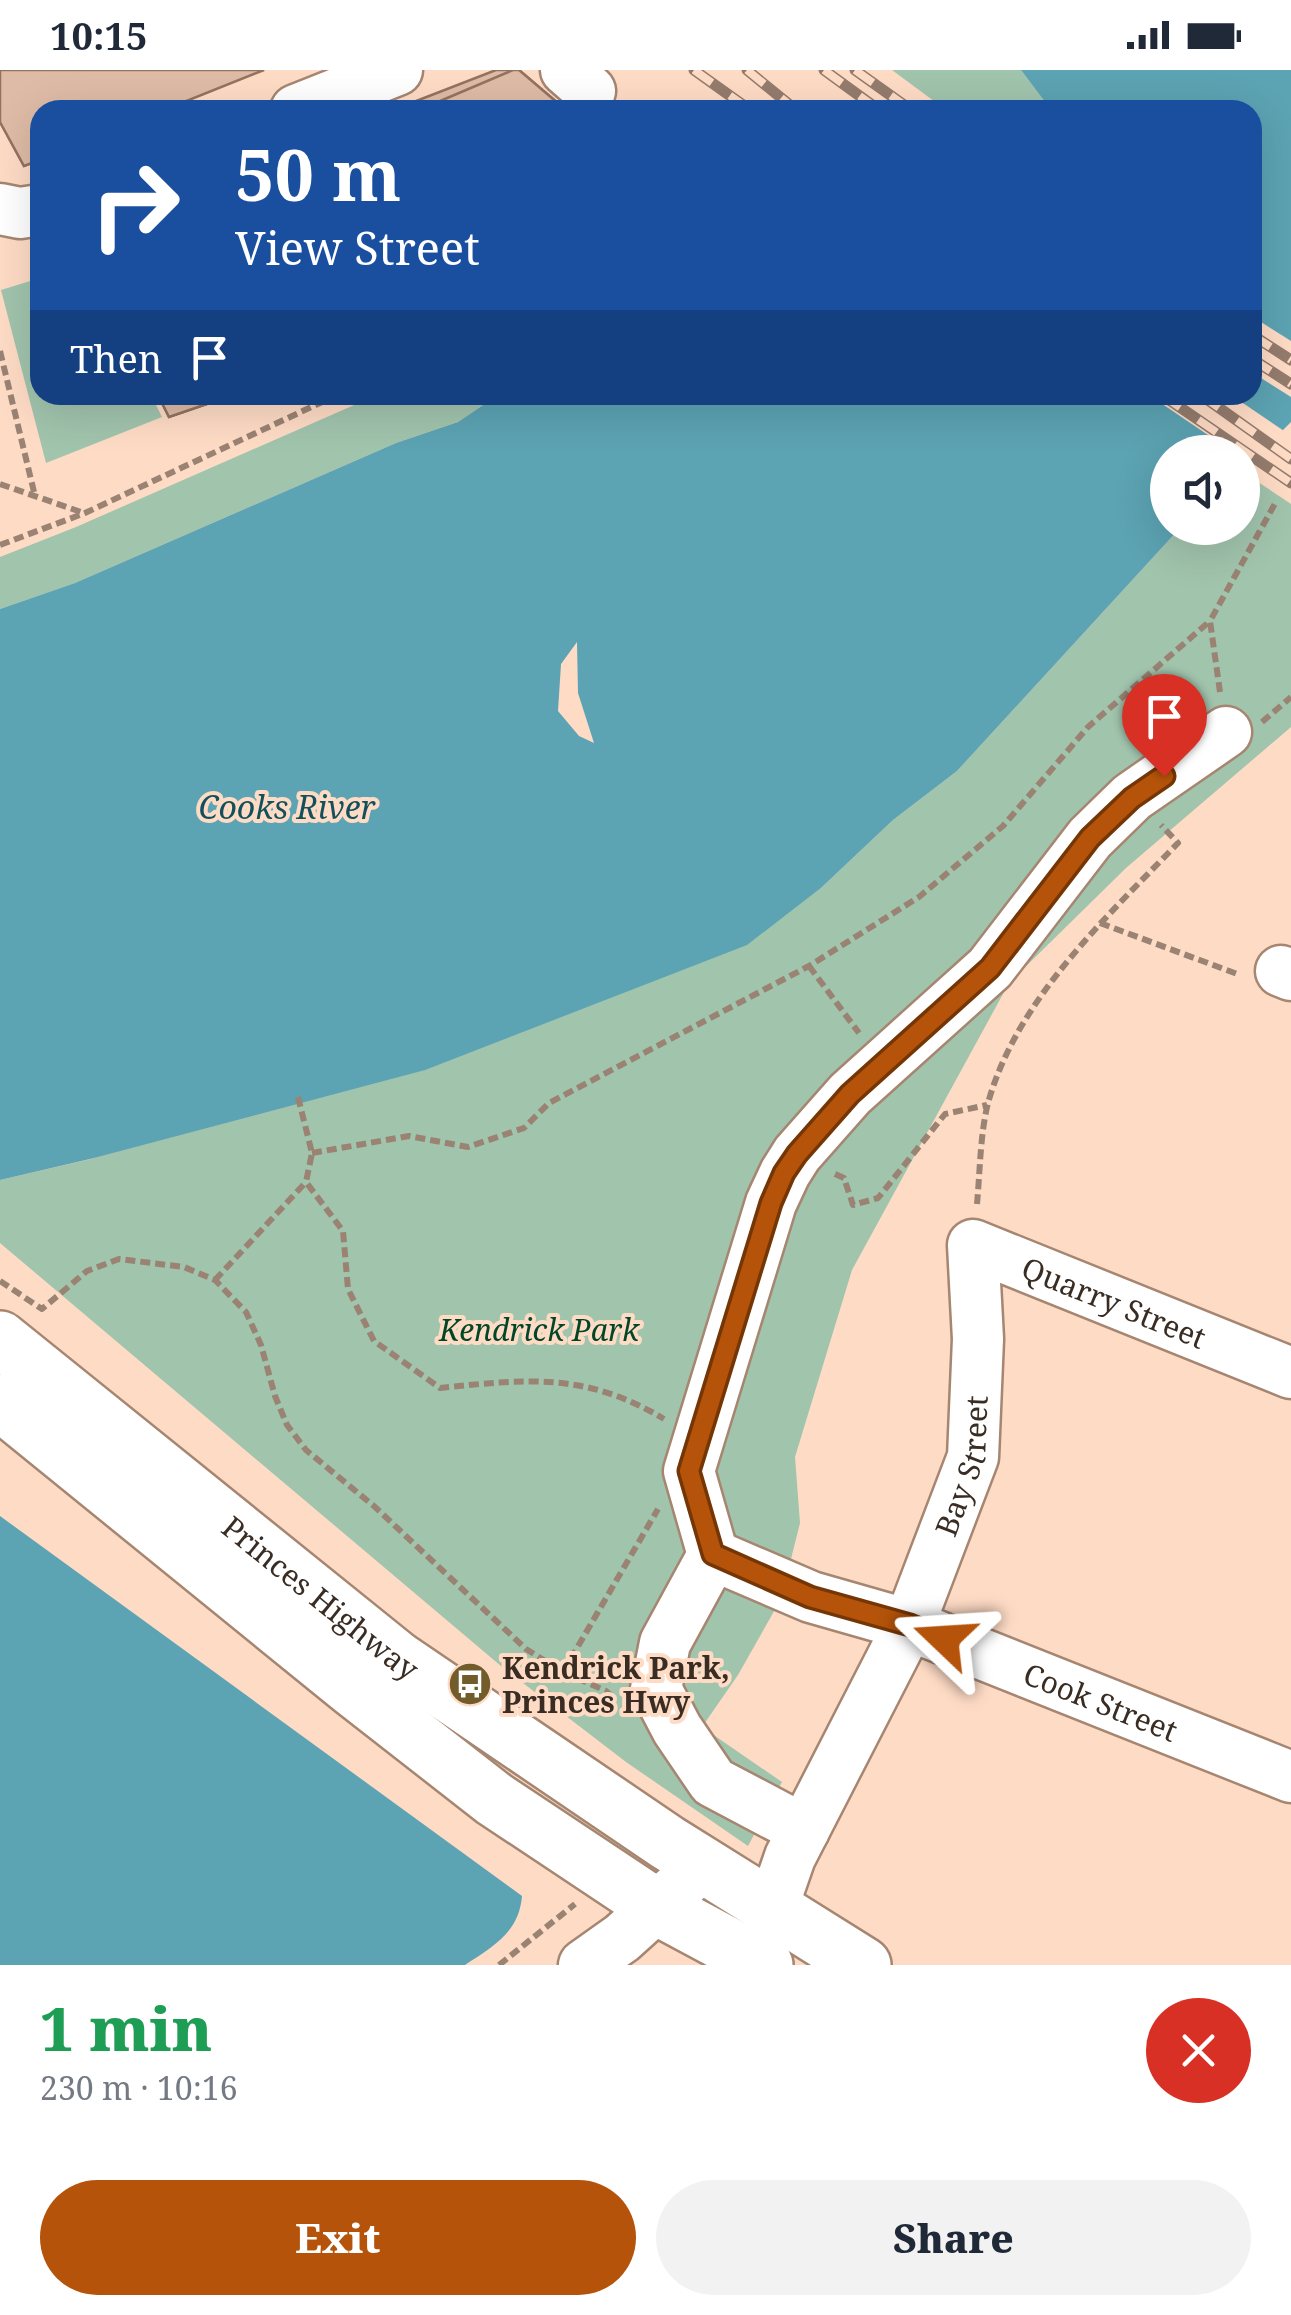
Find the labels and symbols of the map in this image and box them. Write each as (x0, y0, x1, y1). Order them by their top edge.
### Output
pin (1122, 674, 1207, 777)
water label: Cooks River (198, 785, 377, 828)
street label: Quarry Street (1016, 1246, 1212, 1357)
park label: Kendrick Park (438, 1309, 640, 1350)
street label: Bay Street (924, 1395, 996, 1542)
street label: Princes Highway (214, 1506, 427, 1689)
position arrow (892, 1587, 996, 1691)
place label: Kendrick Park, Princes Hwy (502, 1647, 730, 1722)
street label: Cook Street (1018, 1652, 1184, 1750)
bus stop icon: Kendrick Park, Princes Hwy (447, 1661, 493, 1707)

